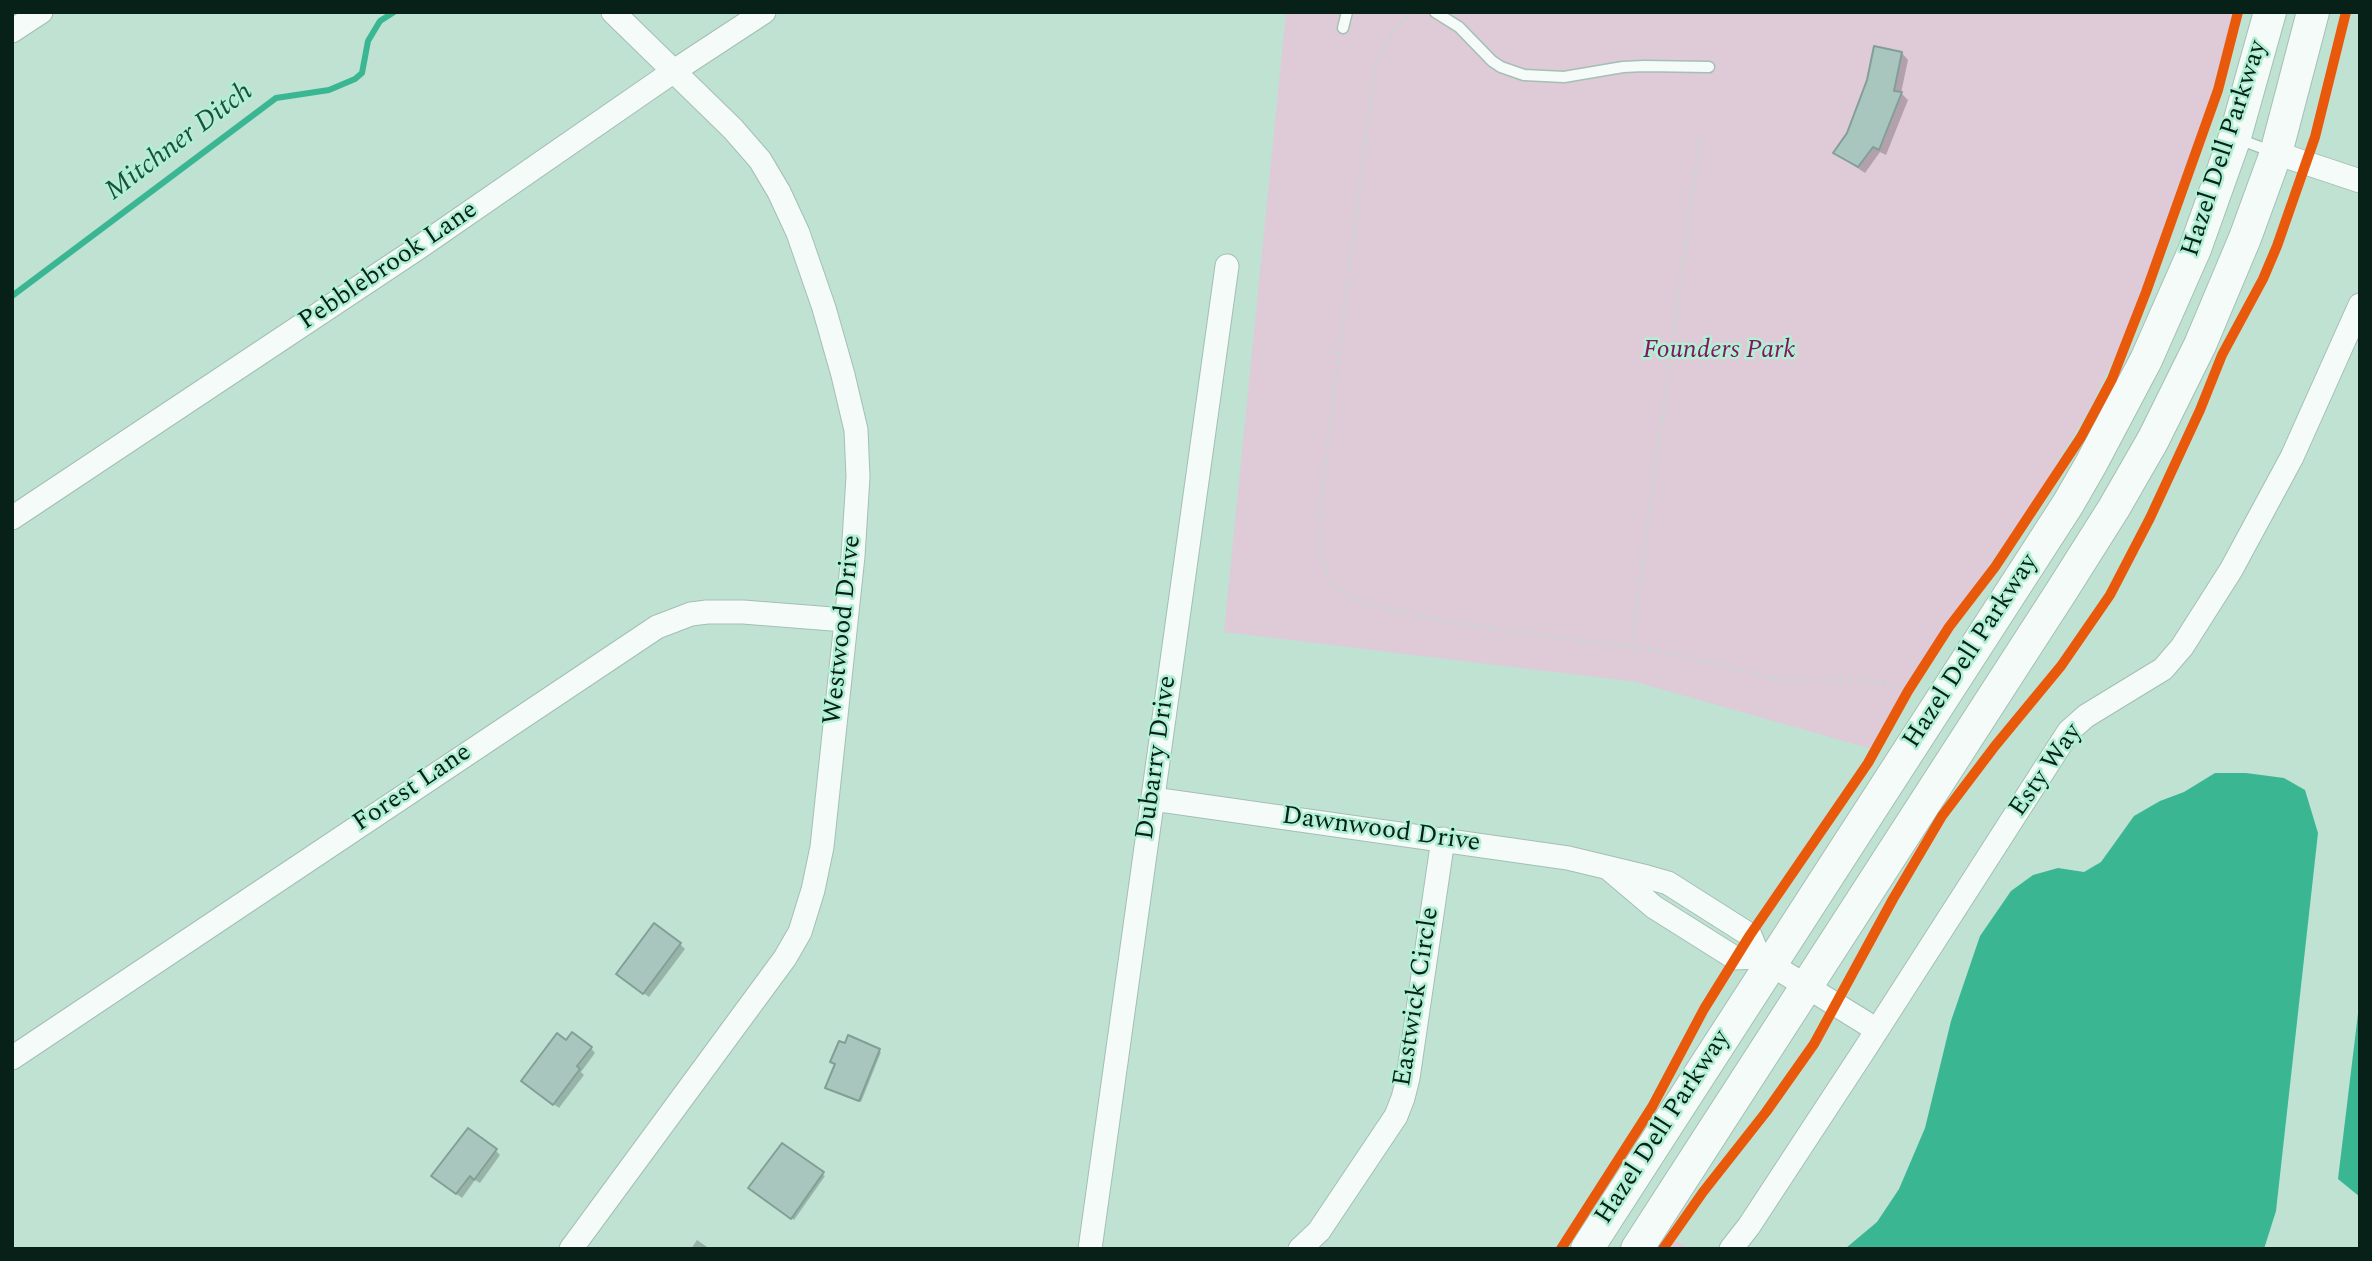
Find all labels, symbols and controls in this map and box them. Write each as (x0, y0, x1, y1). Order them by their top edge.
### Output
street label: Hazel Dell Parkway (2176, 37, 2276, 261)
water label: Mitchner Ditch (100, 77, 260, 209)
street label: Pebblebrook Lane (294, 196, 484, 338)
park label: Founders Park (1643, 336, 1795, 368)
street label: Westwood Drive (819, 534, 869, 726)
street label: Hazel Dell Parkway (1898, 549, 2046, 755)
street label: Dubarry Drive (1131, 674, 1185, 842)
street label: Esty Way (2004, 719, 2090, 823)
street label: Forest Lane (348, 738, 478, 840)
street label: Dawnwood Drive (1280, 802, 1482, 860)
street label: Eastwick Circle (1388, 905, 1448, 1089)
street label: Hazel Dell Parkway (1590, 1025, 1738, 1231)

